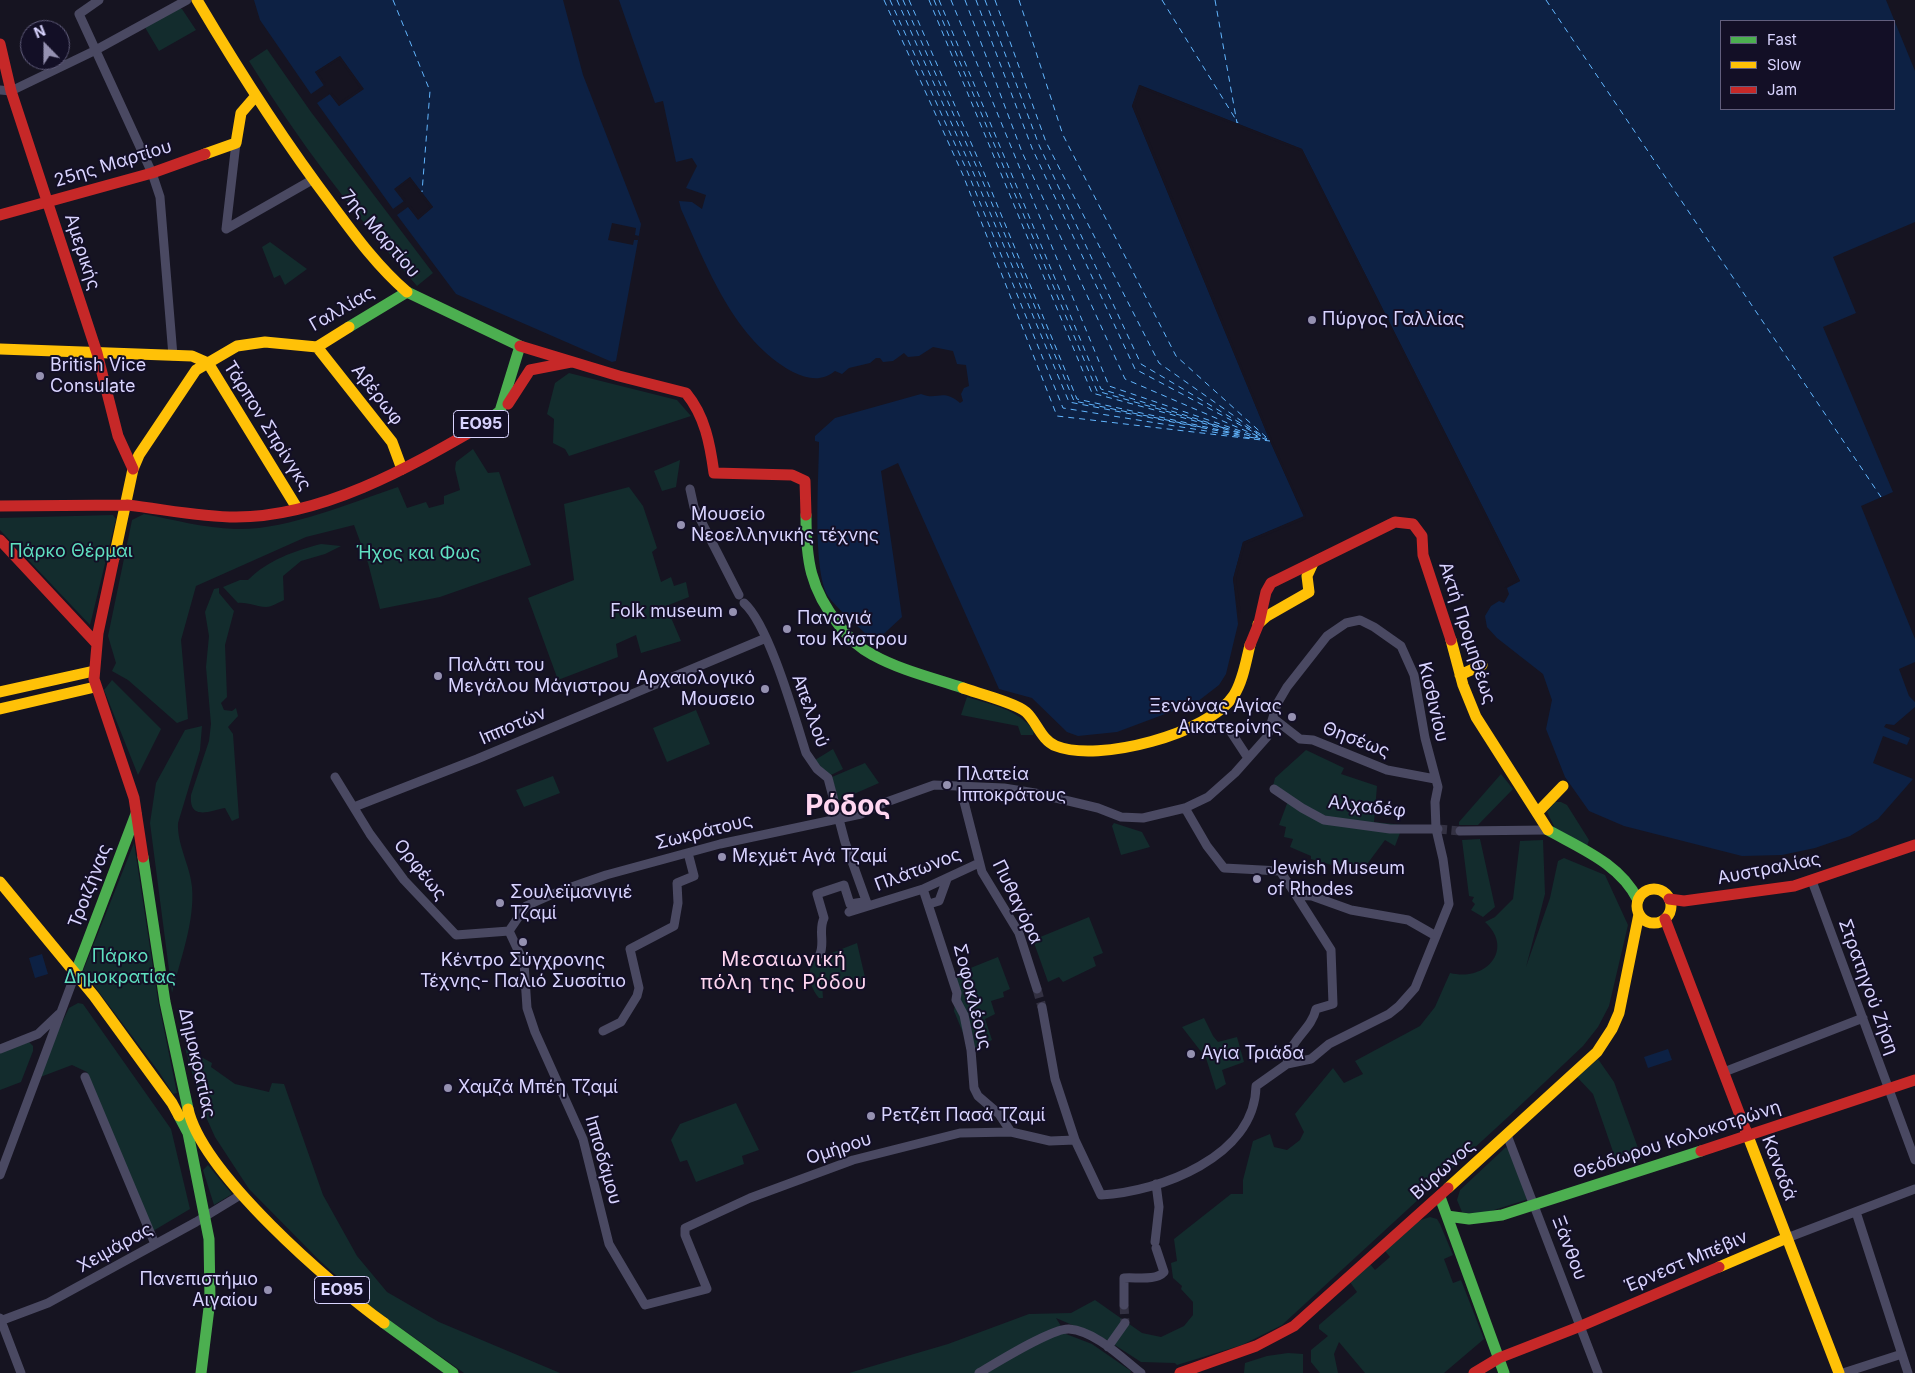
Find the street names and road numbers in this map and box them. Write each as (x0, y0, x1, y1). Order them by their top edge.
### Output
street label: 25ης Μαρτίου (52, 136, 174, 192)
street label: 7ης Μαρτίου (336, 186, 424, 282)
street label: Αμερικής (60, 211, 104, 293)
street label: Γαλλίας (306, 282, 378, 336)
street label: Τάρπον Σπρίνγκς (218, 357, 316, 495)
street label: Αβέρωφ (347, 360, 407, 430)
road number: ΕΟ95 (454, 410, 508, 438)
street label: Ακτή Προμηθέως (1434, 559, 1500, 707)
street label: Κισθινίου (1413, 660, 1453, 744)
street label: Απελλού (787, 672, 833, 750)
street label: Ιπποτών (476, 702, 550, 750)
street label: Θησέως (1319, 717, 1393, 763)
street label: Αλχαδέφ (1327, 792, 1407, 822)
street label: Σωκράτους (653, 810, 755, 854)
street label: Ορφέως (389, 835, 451, 905)
street label: Τροιζήνας (64, 841, 116, 931)
street label: Πλάτωνος (872, 844, 964, 896)
street label: Αυστραλίας (1715, 848, 1823, 890)
street label: Πυθαγόρα (987, 856, 1047, 948)
street label: Στρατηγού Ζήση (1833, 916, 1903, 1058)
street label: Σοφοκλέους (948, 942, 996, 1052)
street label: Δημοκρατίας (174, 1006, 220, 1120)
street label: Θεόδωρου Κολοκοτρώνη (1571, 1096, 1783, 1184)
street label: Ιπποδάμου (580, 1113, 626, 1207)
street label: Ομήρου (804, 1128, 874, 1170)
street label: Καναδά (1757, 1132, 1801, 1204)
street label: Βύρωνος (1406, 1135, 1480, 1205)
street label: Ξάνθου (1547, 1213, 1591, 1283)
street label: Χειμάρας (74, 1219, 156, 1277)
street label: Έρνεστ Μπέβιν (1621, 1226, 1751, 1298)
road number: ΕΟ95 (314, 1276, 370, 1304)

